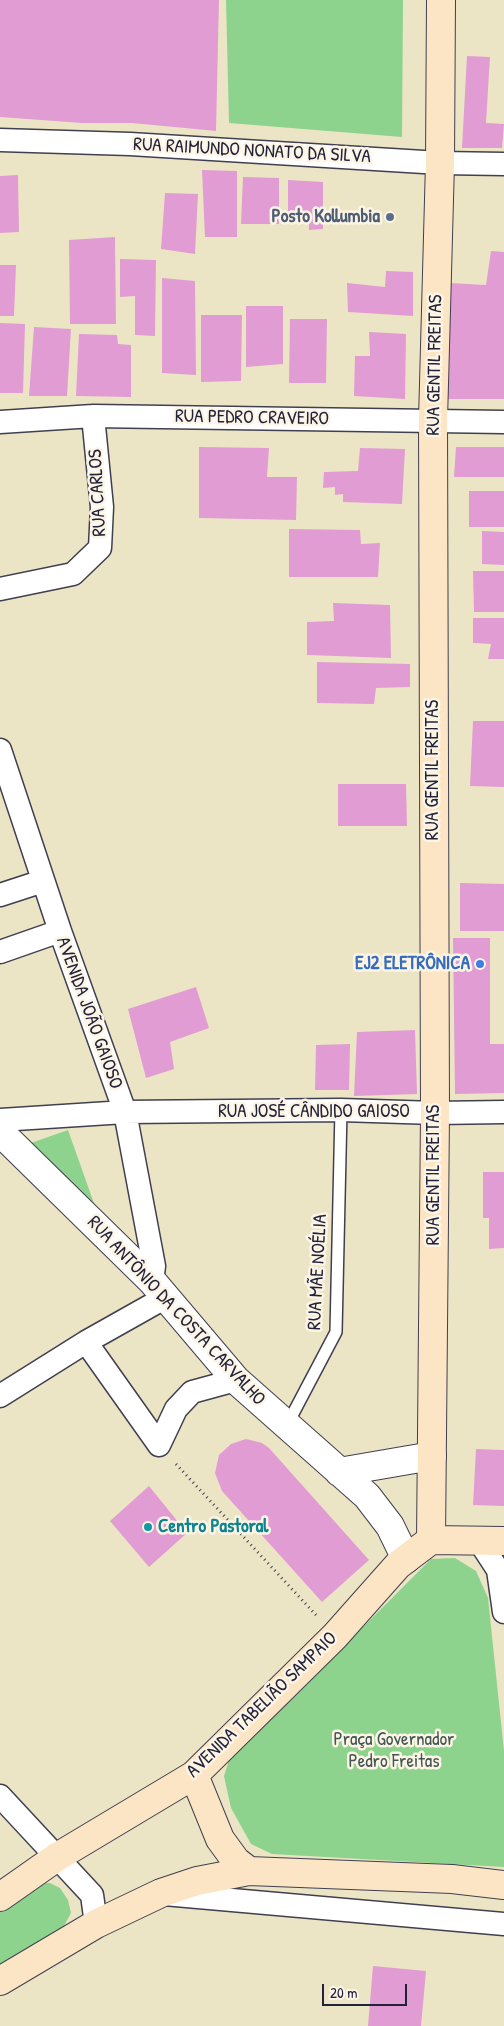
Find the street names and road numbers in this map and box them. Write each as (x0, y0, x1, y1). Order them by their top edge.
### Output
street label: RUA RAIMUNDO NONATO DA SILVA (133, 133, 371, 169)
street label: RUA GENTIL FREITAS (422, 294, 448, 436)
street label: RUA PEDRO CRAVEIRO (175, 405, 329, 431)
street label: RUA CARLOS (84, 449, 112, 537)
street label: RUA GENTIL FREITAS (422, 700, 444, 840)
street label: AVENIDA JOÃO GAIOSO (51, 934, 127, 1092)
street label: RUA JOSÉ CÂNDIDO GAIOSO (218, 1101, 410, 1123)
street label: RUA GENTIL FREITAS (423, 1105, 445, 1245)
street label: RUA ANTÔNIO DA COSTA CARVALHO (82, 1212, 270, 1410)
street label: RUA MÃE NOÉLIA (304, 1214, 332, 1330)
street label: AVENIDA TABELIÃO SAMPAIO (182, 1627, 342, 1783)

